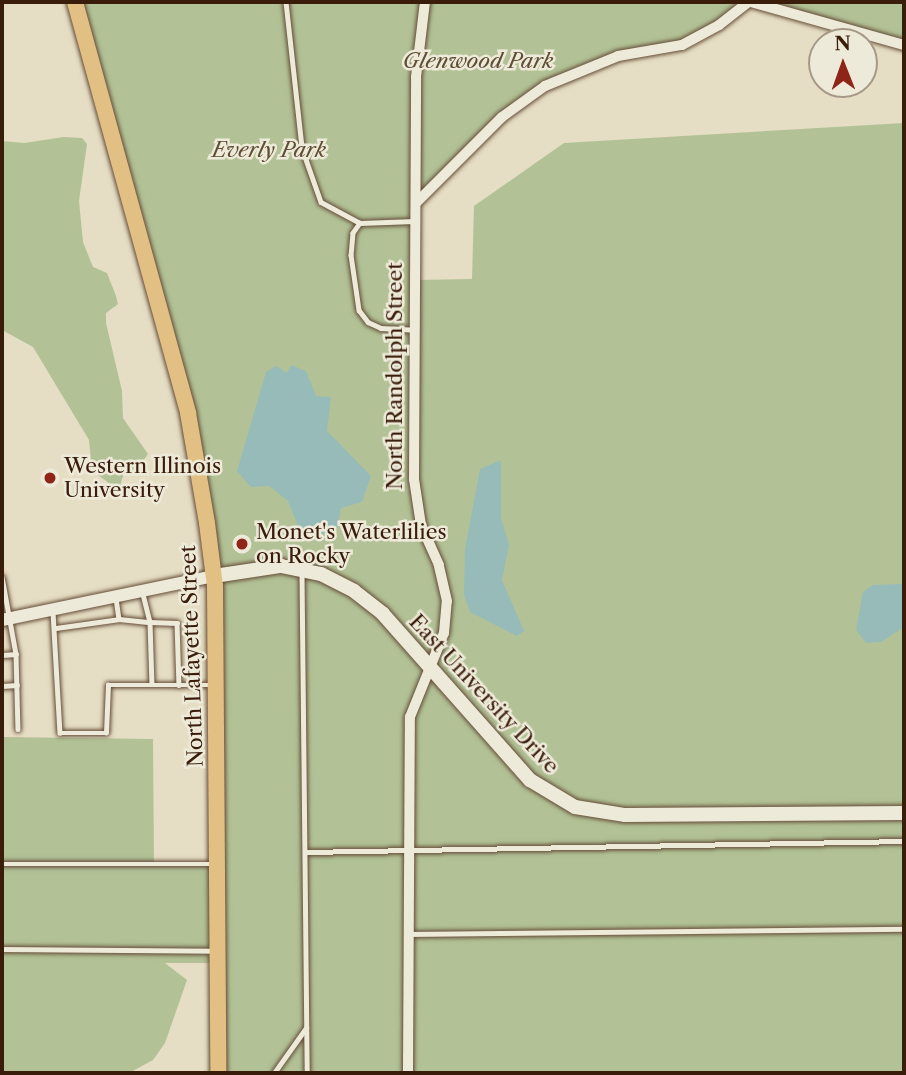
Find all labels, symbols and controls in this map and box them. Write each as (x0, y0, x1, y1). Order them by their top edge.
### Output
north arrow (808, 28, 878, 98)
text: N (834, 32, 851, 55)
park label: Glenwood Park (403, 48, 553, 74)
park label: Everly Park (212, 137, 326, 163)
street label: North Randolph Street (382, 262, 408, 490)
place label: Western Illinois University (64, 453, 221, 503)
marker: Western Illinois University (42, 470, 58, 486)
place label: Monet's Waterlilies on Rocky (256, 519, 447, 569)
marker: Monet's Waterlilies on Rocky (234, 536, 250, 552)
street label: North Lafayette Street (176, 545, 208, 767)
street label: East University Drive (404, 609, 564, 779)

